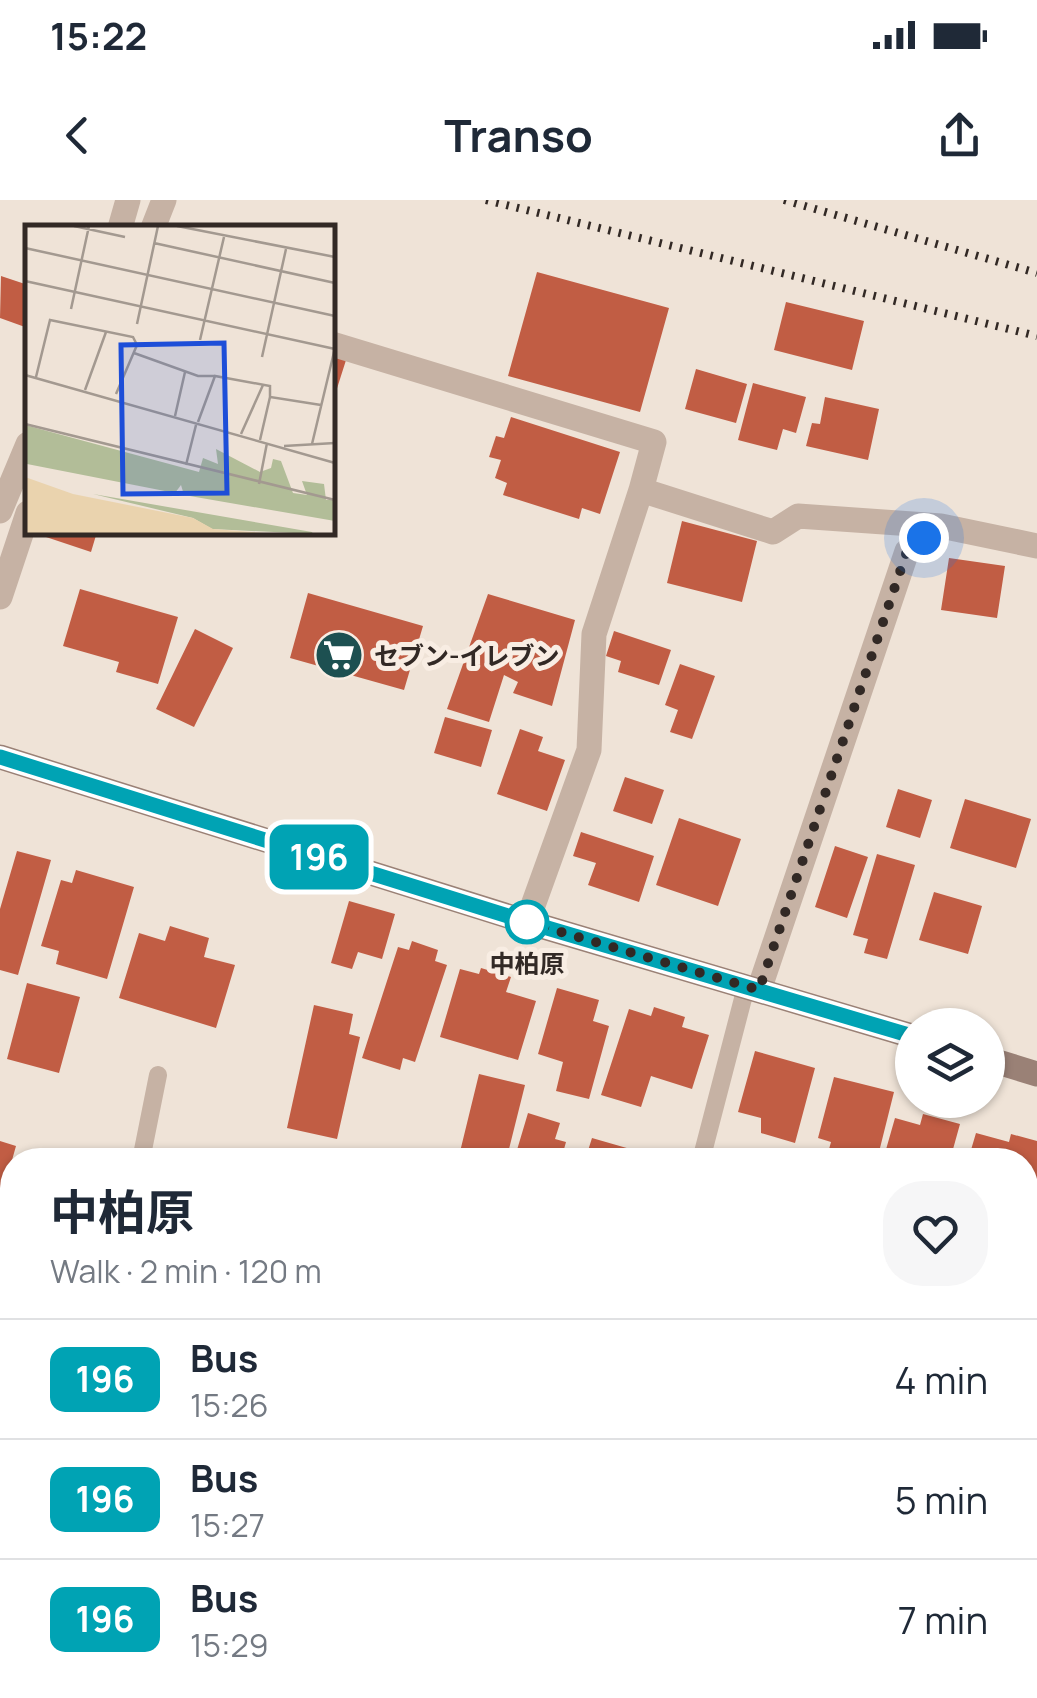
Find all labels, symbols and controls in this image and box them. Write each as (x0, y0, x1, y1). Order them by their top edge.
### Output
text: 15:22 (50, 9, 147, 61)
text: Transo (444, 104, 593, 166)
icon: back (50, 108, 105, 163)
icon: share (932, 108, 987, 163)
inset map (25, 225, 335, 535)
your location (899, 513, 949, 563)
supermarket icon: セブン-イレブン (313, 629, 365, 681)
place label: セブン-イレブン (374, 638, 560, 673)
line badge: 196 (262, 824, 376, 890)
text: 196 (290, 833, 348, 881)
marker: 中柏原 (506, 901, 548, 943)
place label: 中柏原 (489, 946, 565, 981)
map controls (895, 1008, 1005, 1118)
button: layers (895, 1008, 1005, 1118)
text: 中柏原 (50, 1179, 194, 1244)
button: heart (883, 1181, 988, 1286)
text: Walk · 2 min · 120 m (50, 1249, 322, 1293)
text: Bus (190, 1331, 258, 1383)
text: 4 min (894, 1353, 988, 1405)
text: 196 (76, 1355, 134, 1403)
text: 15:26 (190, 1383, 269, 1427)
text: Bus (190, 1451, 258, 1503)
text: 5 min (895, 1473, 988, 1525)
text: 196 (76, 1475, 134, 1523)
text: 15:27 (190, 1503, 265, 1547)
text: Bus (190, 1571, 258, 1623)
text: 7 min (898, 1593, 988, 1645)
text: 196 (76, 1595, 134, 1643)
text: 15:29 (190, 1623, 269, 1667)

